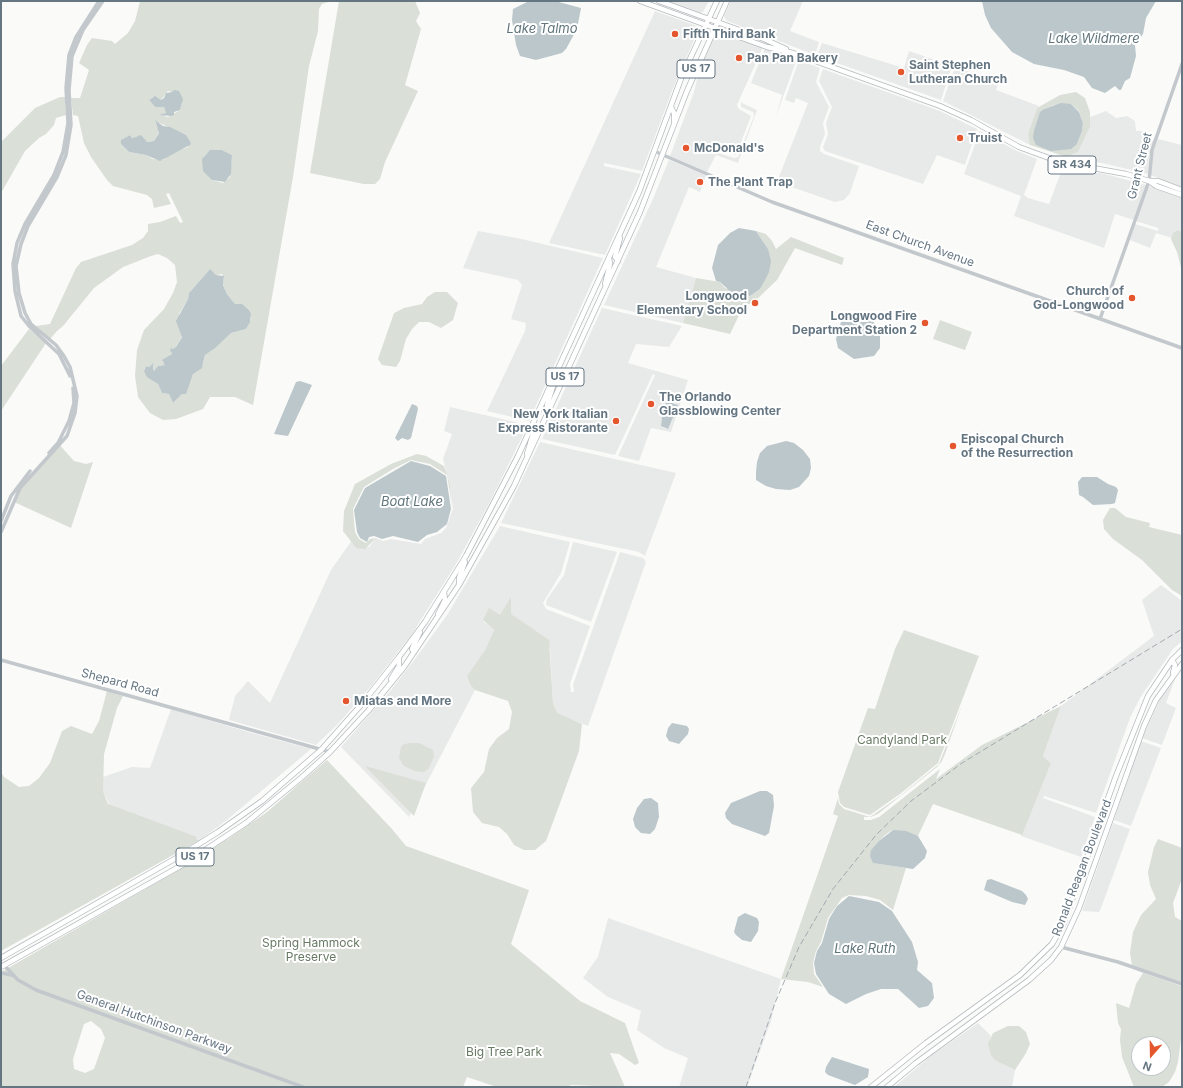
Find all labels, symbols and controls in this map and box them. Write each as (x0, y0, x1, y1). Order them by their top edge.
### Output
water label: Lake Talmo (506, 21, 578, 37)
place label: Fifth Third Bank (683, 27, 775, 41)
marker: Fifth Third Bank (670, 29, 680, 39)
water label: Lake Wildmere (1048, 31, 1140, 47)
place label: Pan Pan Bakery (747, 51, 838, 65)
marker: Pan Pan Bakery (734, 53, 744, 63)
place label: Saint Stephen Lutheran Church (909, 58, 1007, 86)
road number: US 17 (677, 60, 715, 78)
marker: Saint Stephen Lutheran Church (896, 67, 906, 77)
place label: Truist (968, 131, 1002, 145)
street label: Grant Street (1125, 131, 1155, 201)
marker: Truist (955, 133, 965, 143)
place label: McDonald's (694, 141, 764, 155)
marker: McDonald's (681, 143, 691, 153)
road number: SR 434 (1048, 156, 1096, 174)
place label: The Plant Trap (708, 175, 793, 189)
marker: The Plant Trap (695, 177, 705, 187)
street label: East Church Avenue (864, 218, 976, 270)
place label: Church of God-Longwood (1033, 284, 1124, 312)
place label: Longwood Elementary School (637, 289, 747, 317)
marker: Church of God-Longwood (1127, 293, 1137, 303)
marker: Longwood Elementary School (750, 298, 760, 308)
place label: Longwood Fire Department Station 2 (792, 309, 917, 337)
marker: Longwood Fire Department Station 2 (920, 318, 930, 328)
road number: US 17 (546, 368, 584, 386)
place label: The Orlando Glassblowing Center (659, 390, 781, 418)
marker: The Orlando Glassblowing Center (646, 399, 656, 409)
place label: New York Italian Express Ristorante (498, 407, 608, 435)
marker: New York Italian Express Ristorante (611, 416, 621, 426)
place label: Episcopal Church of the Resurrection (961, 432, 1073, 460)
marker: Episcopal Church of the Resurrection (948, 441, 958, 451)
water label: Boat Lake (381, 494, 443, 510)
street label: Shepard Road (80, 666, 160, 700)
place label: Miatas and More (354, 694, 452, 708)
marker: Miatas and More (341, 696, 351, 706)
park label: Candyland Park (857, 733, 947, 747)
street label: Ronald Reagan Boulevard (1049, 798, 1115, 938)
road number: US 17 (176, 848, 214, 866)
park label: Spring Hammock Preserve (262, 936, 360, 964)
water label: Lake Ruth (834, 941, 896, 957)
street label: General Hutchinson Parkway (74, 987, 234, 1057)
north arrow (1131, 1036, 1171, 1076)
park label: Big Tree Park (466, 1045, 542, 1059)
text: N (1141, 1058, 1154, 1074)

